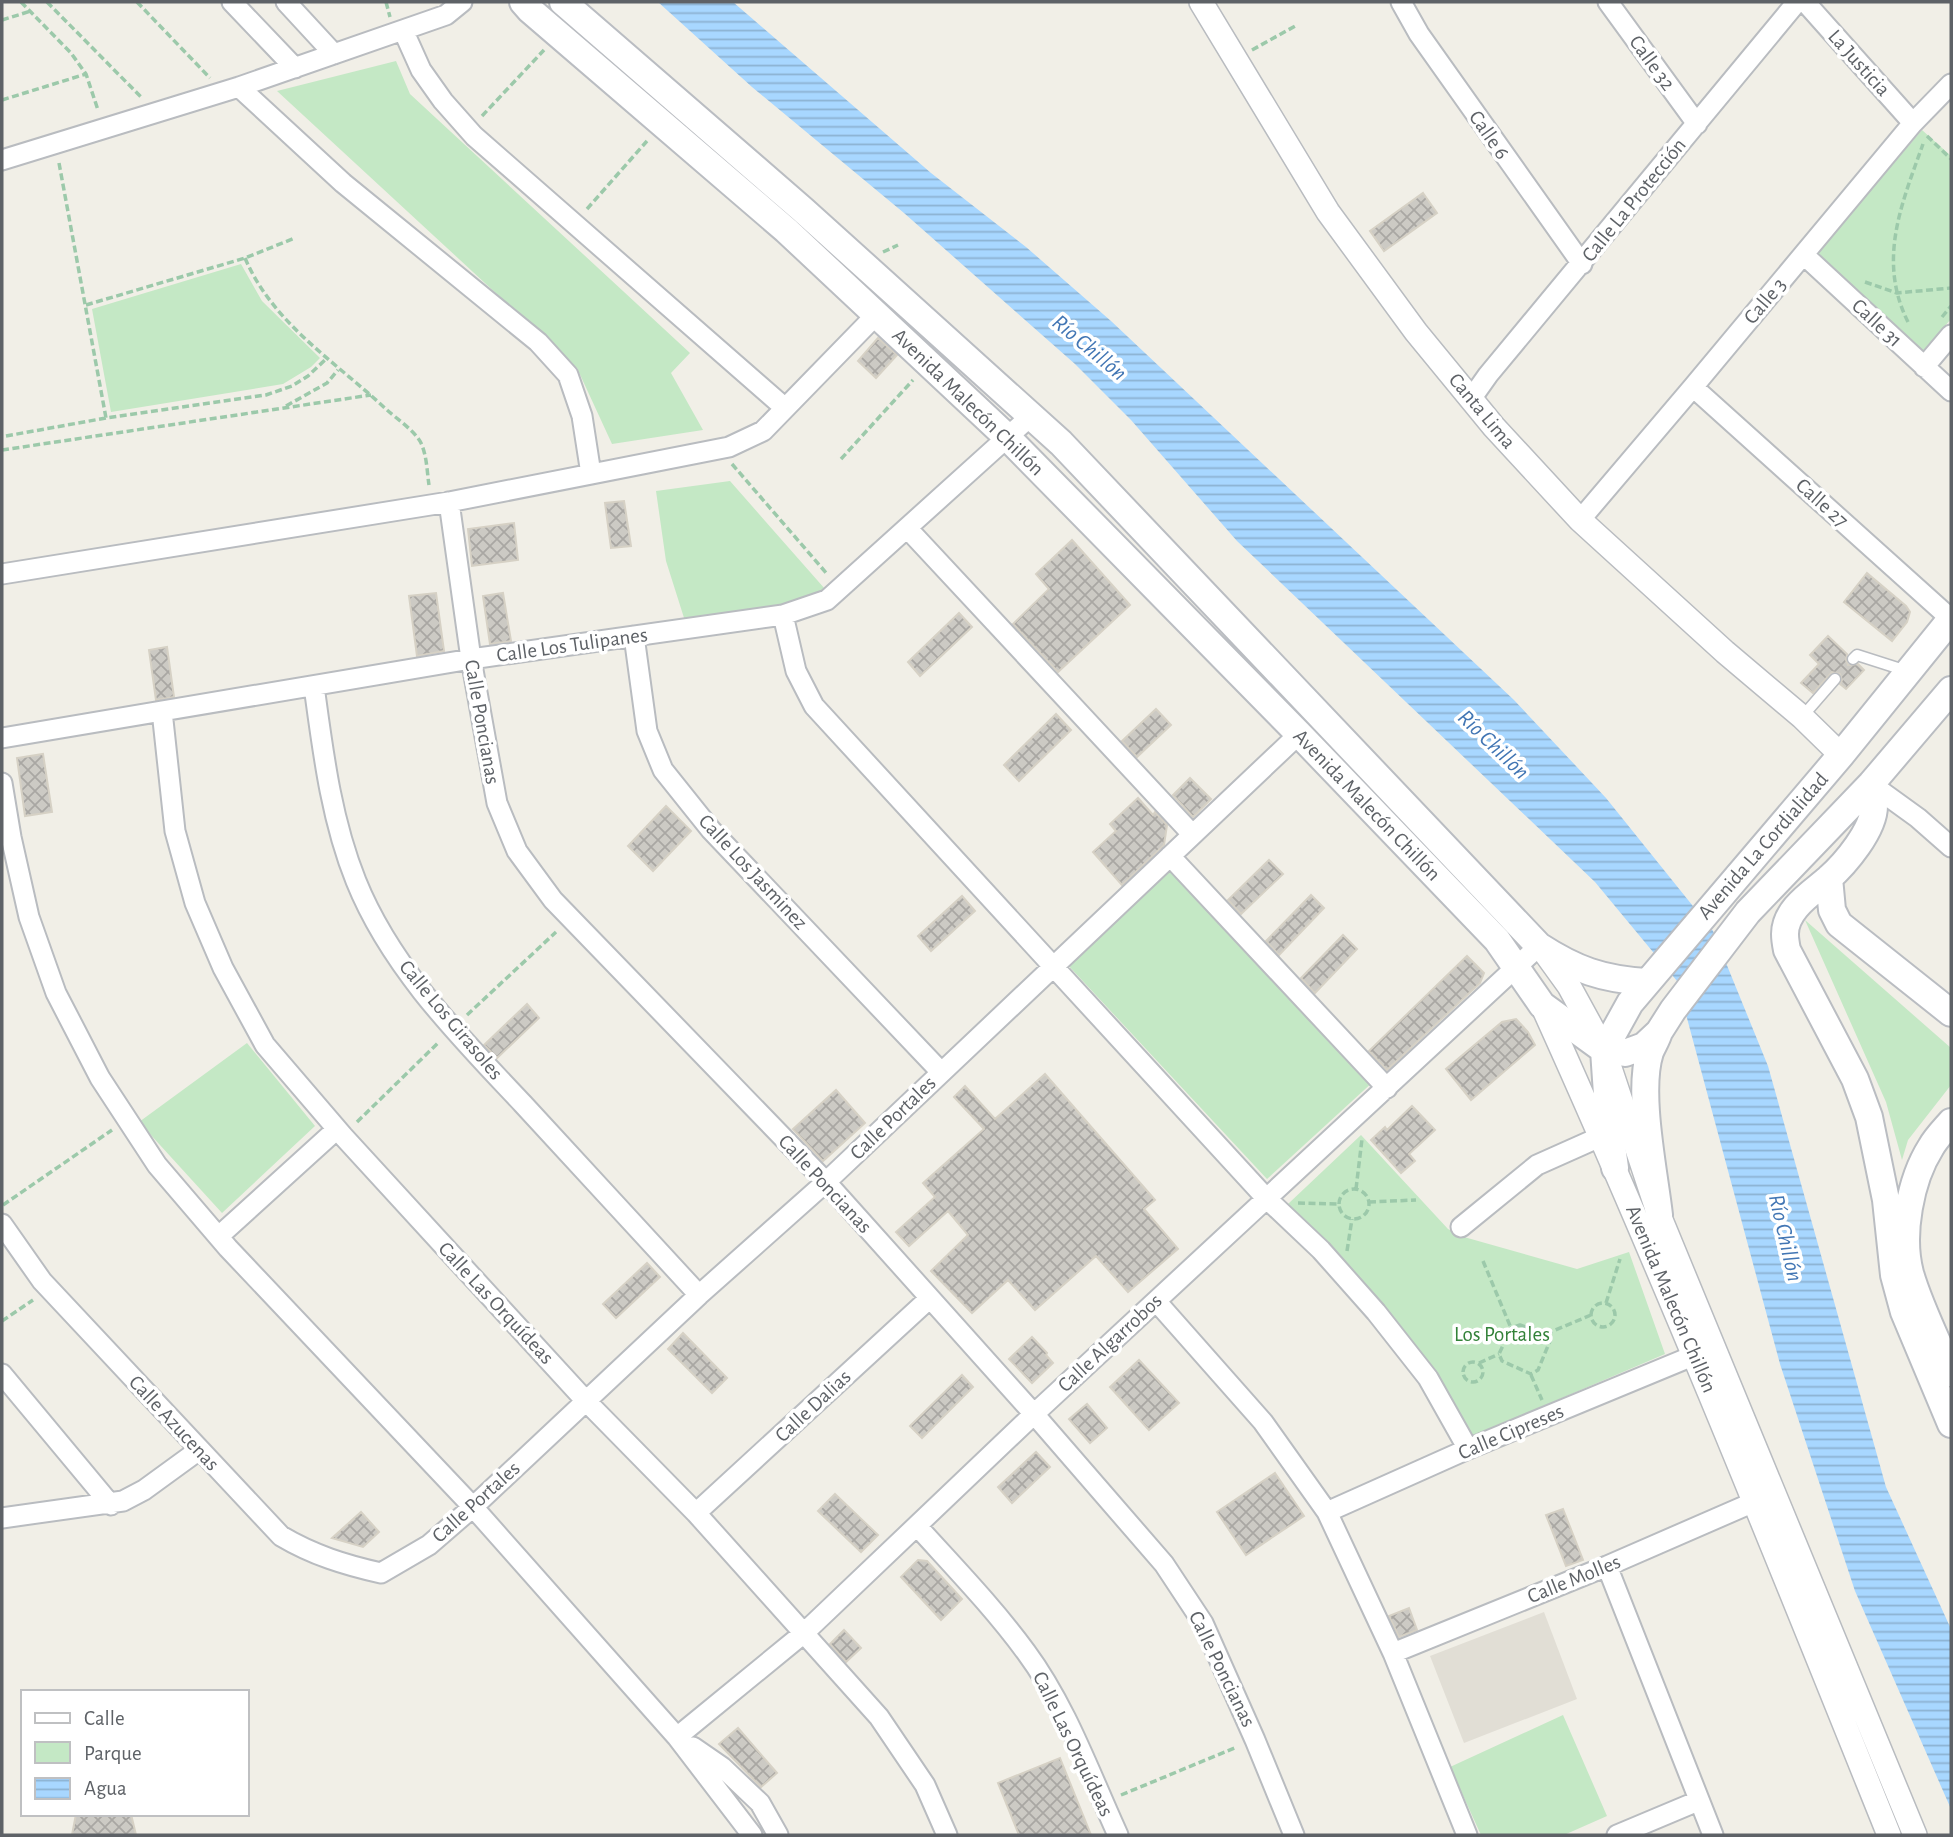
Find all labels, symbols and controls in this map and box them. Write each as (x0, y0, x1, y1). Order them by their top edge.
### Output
street label: La Justicia (1824, 26, 1894, 100)
street label: Calle 32 (1625, 32, 1679, 94)
street label: Calle 6 (1465, 107, 1513, 163)
street label: Calle La Protección (1578, 134, 1690, 266)
street label: Calle 3 (1740, 274, 1790, 328)
street label: Calle 31 (1848, 295, 1906, 351)
water label: Río Chillón (1048, 311, 1130, 385)
street label: Avenida Malecón Chillón (888, 324, 1048, 480)
street label: Canta Lima (1445, 369, 1520, 453)
street label: Calle 27 (1792, 474, 1852, 532)
street label: Calle Los Tulipanes (495, 624, 649, 666)
street label: Calle Poncianas (461, 658, 503, 786)
water label: Río Chillón (1453, 706, 1533, 784)
street label: Avenida Malecón Chillón (1289, 725, 1445, 885)
street label: Avenida La Cordialidad (1694, 769, 1832, 923)
street label: Calle Los Jasminez (695, 810, 811, 934)
street label: Calle Los Girasoles (395, 956, 507, 1084)
street label: Calle Portales (846, 1072, 940, 1164)
street label: Calle Poncianas (774, 1131, 876, 1237)
water label: Río Chillón (1764, 1192, 1806, 1284)
street label: Avenida Malecón Chillón (1622, 1202, 1720, 1396)
street label: Calle Las Orquídeas (434, 1238, 558, 1368)
street label: Calle Algarrobos (1054, 1290, 1166, 1396)
park label: Los Portales (1454, 1324, 1550, 1345)
street label: Calle Dalias (771, 1366, 855, 1446)
street label: Calle Azucenas (125, 1371, 223, 1475)
street label: Calle Cipreses (1455, 1400, 1567, 1464)
street label: Calle Portales (428, 1457, 524, 1547)
street label: Calle Molles (1524, 1551, 1624, 1607)
street label: Calle Poncianas (1185, 1608, 1259, 1730)
street label: Calle Las Orquídeas (1029, 1668, 1117, 1820)
legend (21, 1690, 248, 1816)
text: Calle (84, 1708, 125, 1729)
text: Parque (84, 1743, 142, 1764)
text: Agua (84, 1778, 127, 1799)

